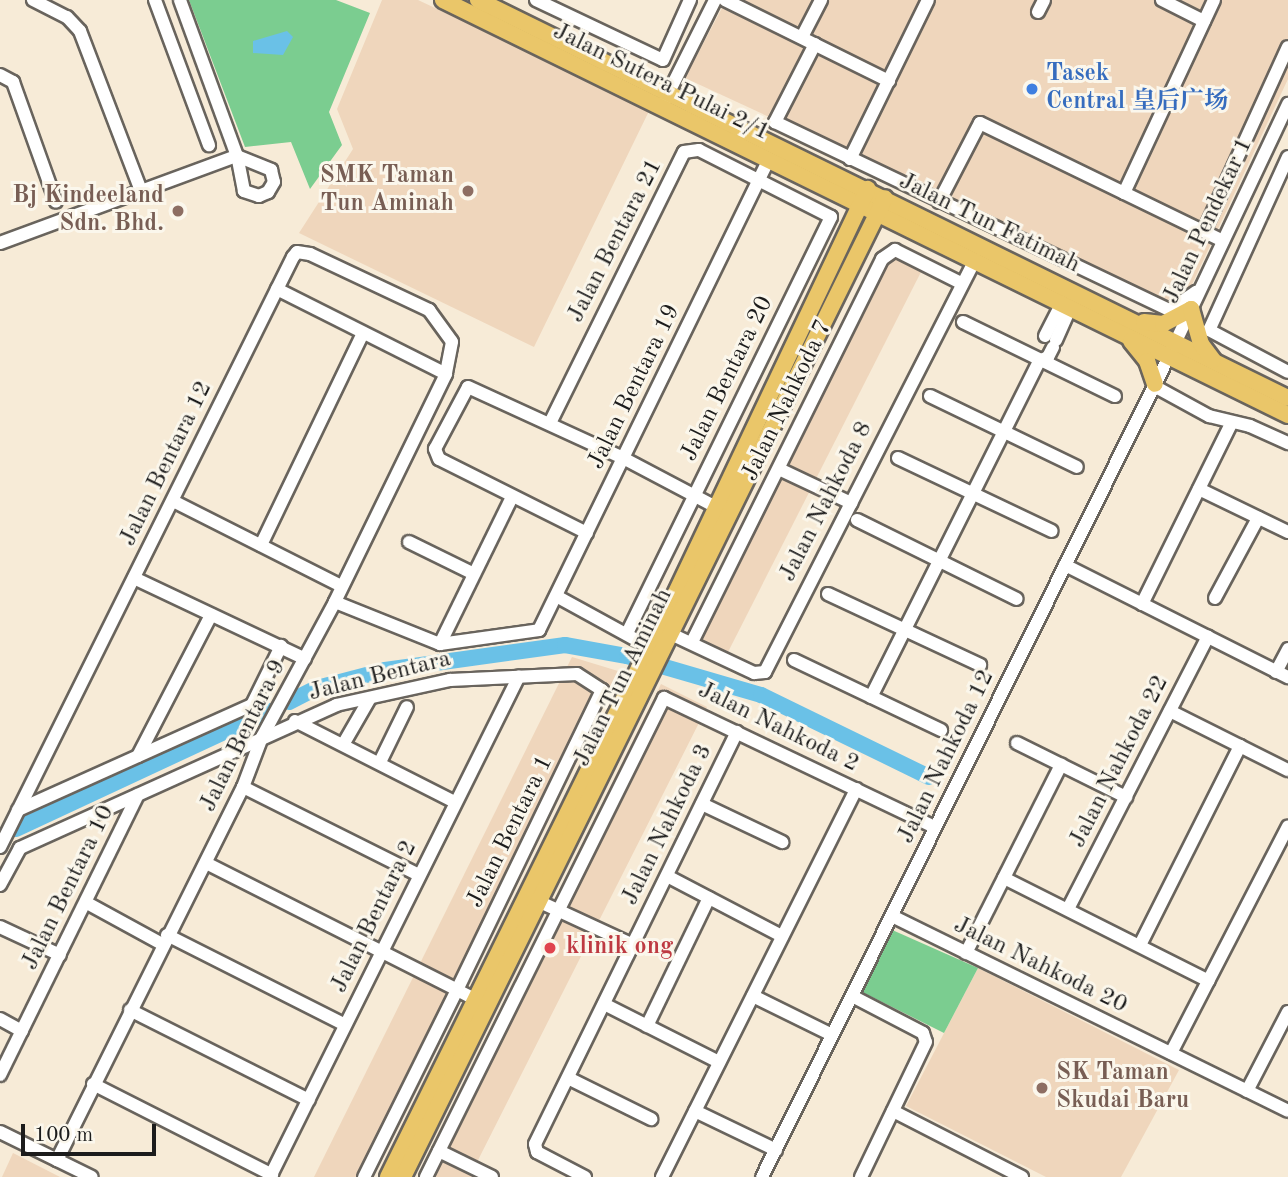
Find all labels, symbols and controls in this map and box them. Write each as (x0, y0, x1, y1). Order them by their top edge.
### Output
street label: Jalan Sutera Pulai 2/1 (548, 18, 774, 148)
place label: Tasek Central 皇后广场 (1046, 61, 1228, 117)
marker: Tasek Central 皇后广场 (1024, 81, 1040, 97)
street label: Jalan Pendekar 1 (1158, 133, 1260, 309)
street label: Jalan Bentara 21 (562, 154, 670, 328)
place label: SMK Taman Tun Aminah (320, 163, 454, 219)
street label: Jalan Tun Fatimah (894, 168, 1084, 280)
place label: Bj Kindeeland Sdn. Bhd. (12, 183, 164, 239)
marker: SMK Taman Tun Aminah (460, 183, 476, 199)
marker: Bj Kindeeland Sdn. Bhd. (170, 203, 186, 219)
street label: Jalan Bentara 20 (676, 292, 780, 466)
street label: Jalan Bentara 19 (583, 300, 687, 474)
street label: Jalan Nahkoda 7 (737, 316, 839, 486)
street label: Jalan Bentara 12 (115, 377, 219, 551)
street label: Jalan Nahkoda 8 (774, 417, 880, 587)
street label: Jalan Tun Aminah (568, 584, 680, 772)
street label: Jalan Bentara (306, 645, 454, 709)
street label: Jalan Bentara 9 (195, 655, 293, 817)
street label: Jalan Nahkoda 12 (893, 666, 1001, 848)
street label: Jalan Nahkoda 22 (1064, 671, 1176, 853)
street label: Jalan Nahkoda 2 (693, 677, 863, 779)
street label: Jalan Nahkoda 3 (617, 740, 719, 910)
street label: Jalan Bentara 1 (462, 751, 560, 913)
street label: Jalan Bentara 10 (17, 801, 121, 975)
street label: Jalan Bentara 2 (326, 836, 424, 998)
street label: Jalan Nahkoda 20 (949, 912, 1131, 1020)
place label: klinik ong (566, 934, 673, 962)
marker: klinik ong (540, 938, 560, 958)
place label: SK Taman Skudai Baru (1056, 1060, 1189, 1116)
marker: SK Taman Skudai Baru (1034, 1080, 1050, 1096)
scale bar (24, 1110, 159, 1154)
text: 100 m (34, 1125, 93, 1146)

